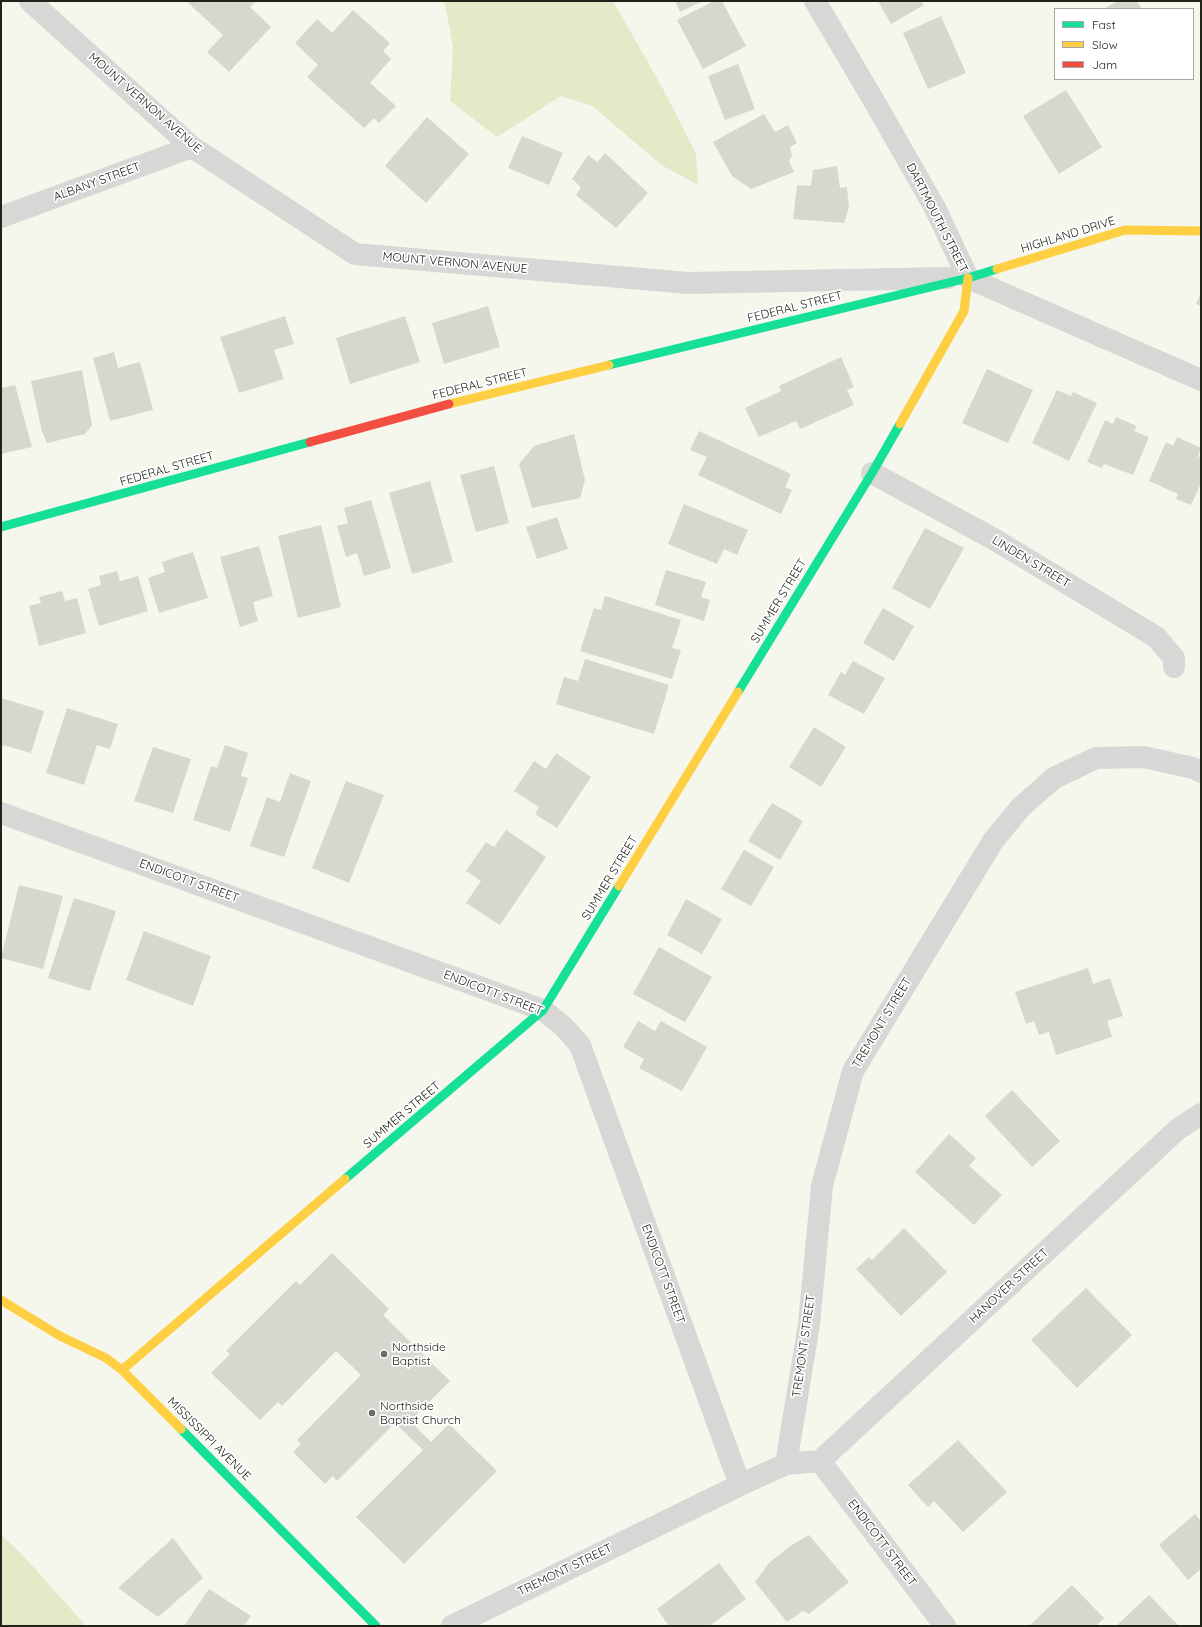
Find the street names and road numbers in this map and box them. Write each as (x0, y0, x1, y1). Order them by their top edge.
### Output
street label: MOUNT VERNON AVENUE (85, 50, 205, 156)
street label: ALBANY STREET (52, 160, 142, 204)
street label: DARTMOUTH STREET (903, 161, 971, 275)
street label: HIGHLAND DRIVE (1019, 214, 1117, 256)
street label: MOUNT VERNON AVENUE (382, 249, 528, 277)
street label: FEDERAL STREET (746, 288, 844, 326)
street label: FEDERAL STREET (431, 365, 529, 403)
street label: FEDERAL STREET (118, 449, 216, 489)
street label: LINDEN STREET (989, 533, 1073, 591)
street label: SUMMER STREET (748, 556, 810, 646)
street label: SUMMER STREET (579, 833, 641, 923)
street label: ENDICOTT STREET (137, 856, 241, 906)
street label: ENDICOTT STREET (441, 967, 545, 1019)
street label: TREMONT STREET (849, 975, 915, 1071)
street label: SUMMER STREET (361, 1079, 443, 1151)
street label: ENDICOTT STREET (638, 1222, 688, 1326)
street label: HANOVER STREET (966, 1246, 1052, 1326)
street label: TREMONT STREET (790, 1294, 818, 1398)
street label: MISSISSIPPI AVENUE (164, 1394, 254, 1484)
street label: ENDICOTT STREET (845, 1497, 919, 1589)
street label: TREMONT STREET (515, 1541, 615, 1599)

